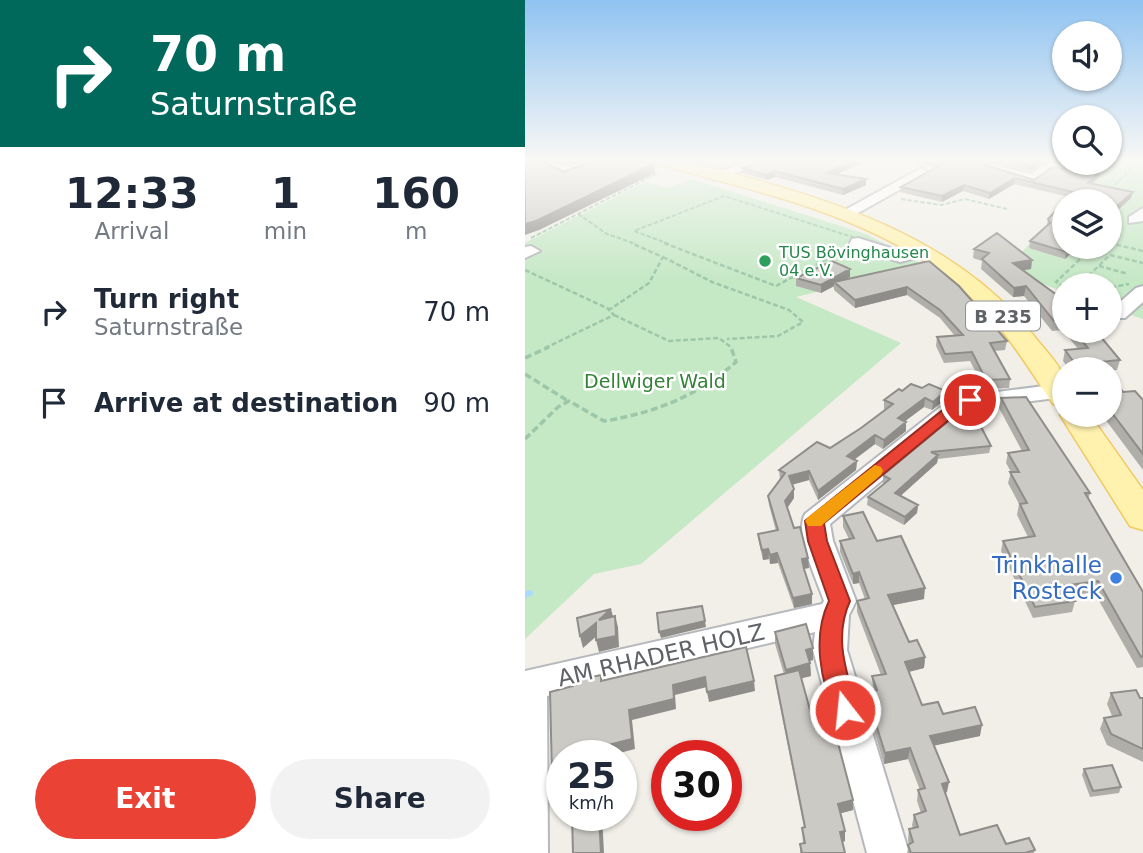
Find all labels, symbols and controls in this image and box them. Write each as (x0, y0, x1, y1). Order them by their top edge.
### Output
map controls (1052, 21, 1122, 427)
button: sound (1052, 21, 1122, 91)
text: 70 m (150, 26, 286, 83)
icon: right (35, 28, 126, 119)
text: Saturnstraße (150, 85, 357, 123)
button: search (1052, 105, 1122, 175)
text: 12:33 (65, 169, 199, 218)
text: 1 (271, 169, 300, 218)
text: 160 (372, 169, 460, 218)
button: layers (1052, 189, 1122, 259)
text: Arrival (95, 218, 169, 244)
text: min (264, 218, 307, 244)
text: m (405, 218, 427, 244)
place label: TUS Bövinghausen 04 e.V. (778, 243, 929, 280)
marker: TUS Bövinghausen 04 e.V. (757, 253, 773, 269)
button: + (1052, 273, 1122, 343)
text: Turn right (94, 284, 239, 314)
icon: right (35, 293, 73, 331)
text: 70 m (423, 297, 490, 327)
road number: B 235 (966, 302, 1040, 330)
text: Saturnstraße (94, 314, 243, 340)
button: − (1052, 357, 1122, 427)
park label: Dellwiger Wald (584, 370, 726, 392)
pin (940, 370, 1000, 430)
icon: arrive (951, 381, 989, 419)
icon: arrive (35, 384, 73, 422)
text: Arrive at destination (94, 388, 398, 418)
text: 90 m (423, 388, 490, 418)
place label: Trinkhalle Rosteck (991, 552, 1103, 604)
marker: Trinkhalle Rosteck (1108, 570, 1124, 586)
street label: AM RHADER HOLZ (555, 619, 767, 691)
position arrow (808, 673, 882, 747)
speed limit sign: 30 (651, 740, 742, 831)
text: 25 (567, 756, 616, 796)
button: Exit (35, 759, 256, 839)
button: Share (270, 759, 490, 839)
text: km/h (569, 792, 614, 813)

